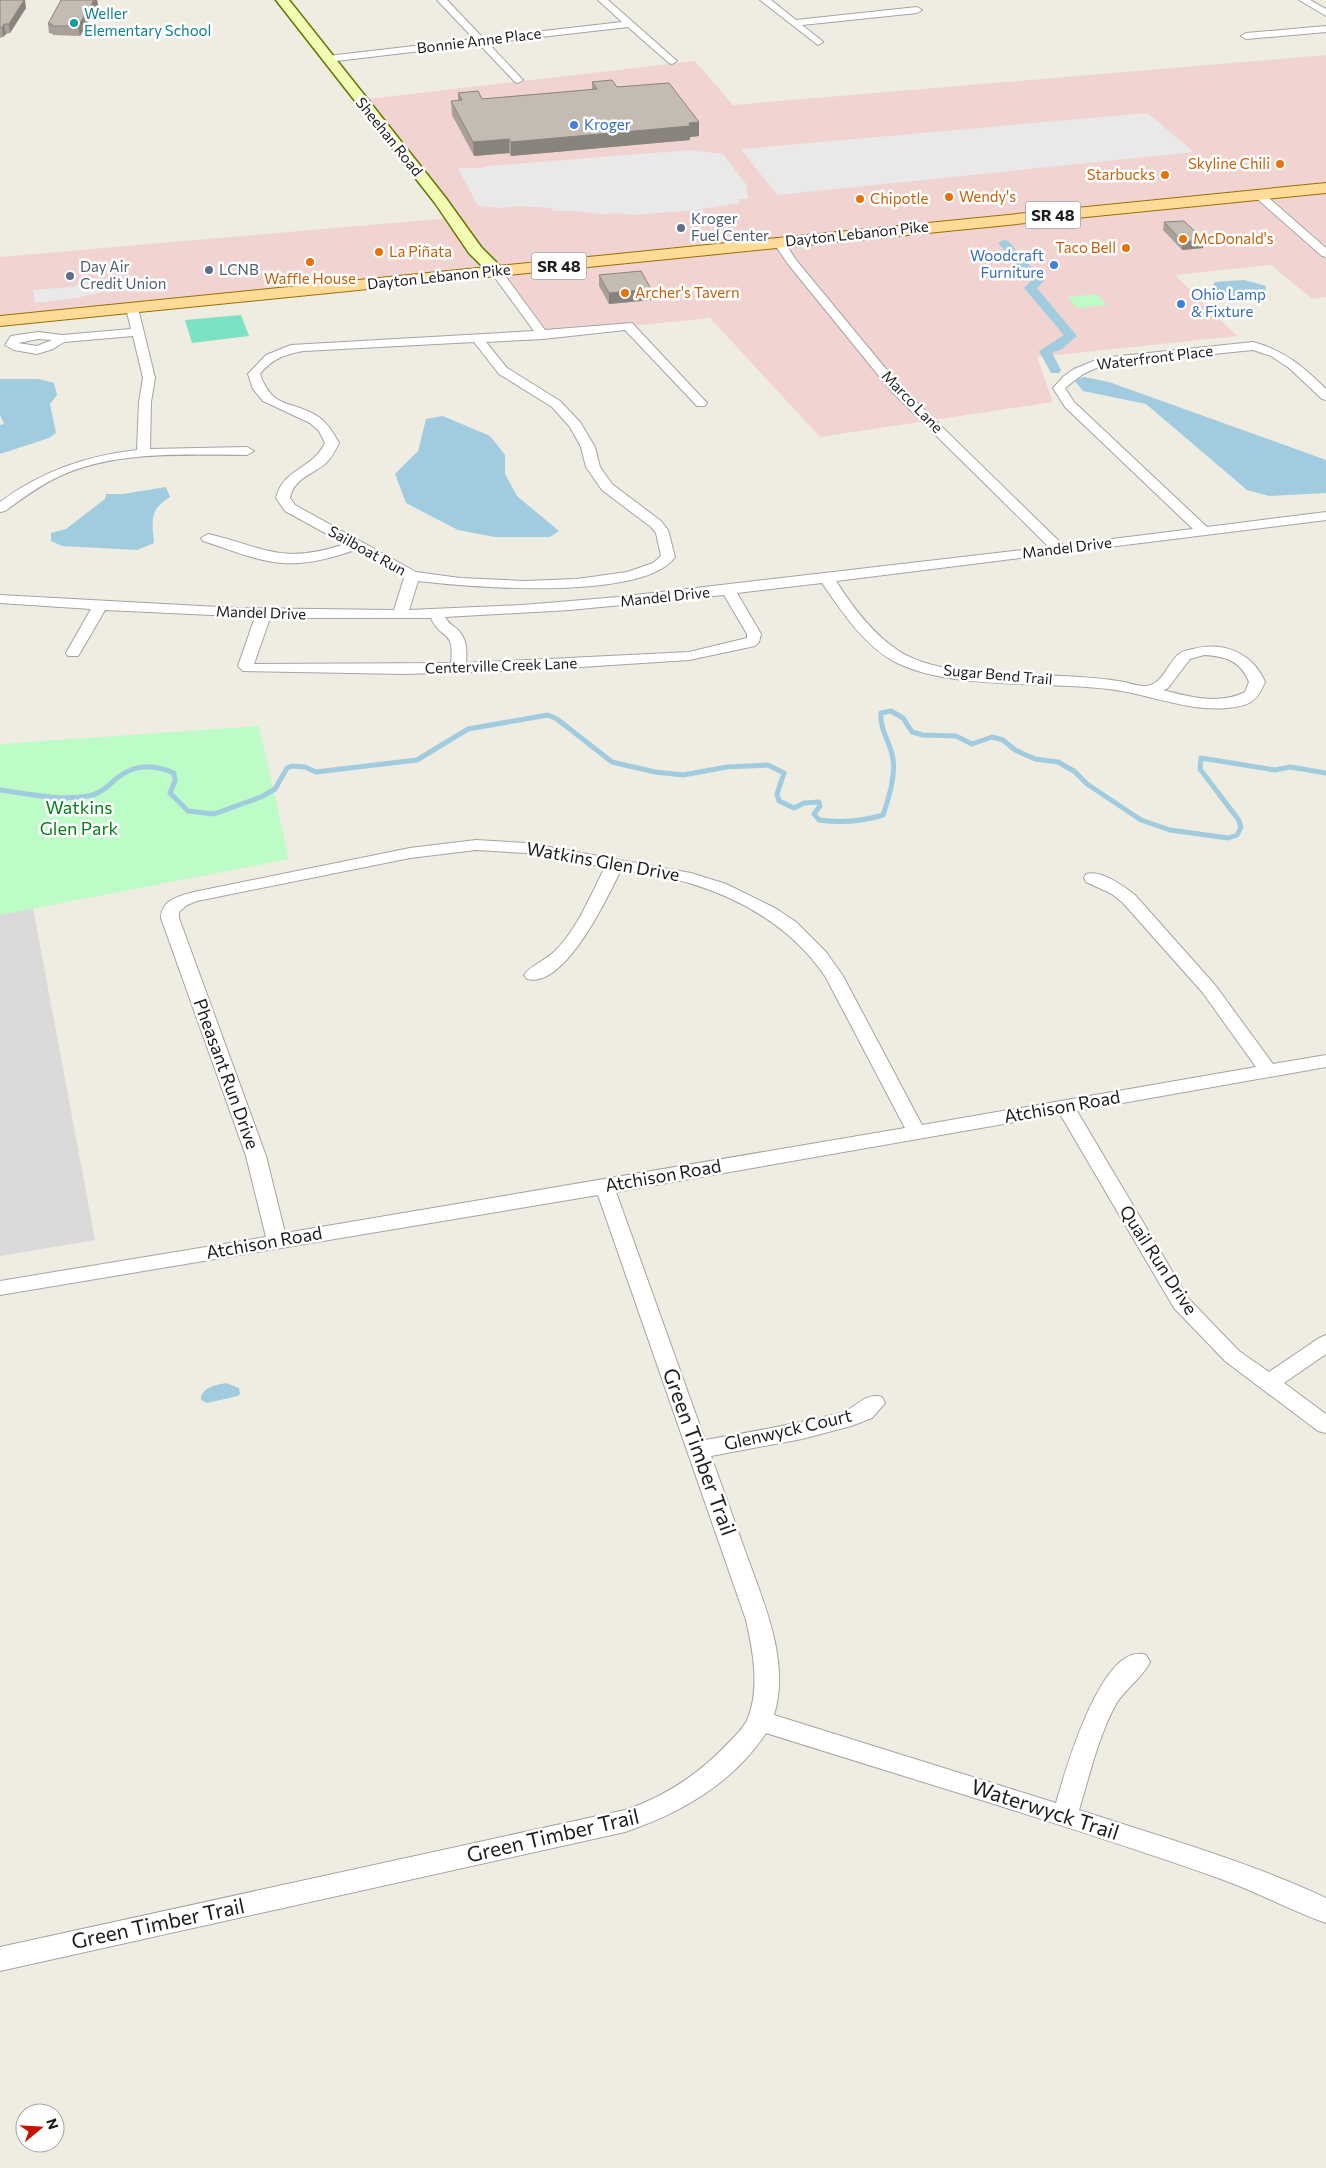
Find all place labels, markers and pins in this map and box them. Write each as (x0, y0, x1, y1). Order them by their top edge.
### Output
place label: Weller Elementary School (84, 4, 211, 39)
marker: Weller Elementary School (68, 17, 80, 29)
place label: Kroger (584, 115, 631, 133)
marker: Kroger (568, 119, 580, 131)
place label: Skyline Chili (1188, 154, 1270, 172)
marker: Skyline Chili (1274, 158, 1286, 170)
place label: Starbucks (1087, 165, 1155, 183)
marker: Starbucks (1159, 169, 1171, 181)
place label: Wendy's (959, 187, 1016, 205)
place label: Chipotle (870, 189, 928, 207)
marker: Wendy's (943, 191, 955, 203)
marker: Chipotle (854, 193, 866, 205)
place label: Kroger Fuel Center (691, 209, 769, 244)
marker: Kroger Fuel Center (675, 222, 687, 234)
place label: McDonald's (1193, 229, 1274, 247)
marker: McDonald's (1177, 233, 1189, 245)
place label: Taco Bell (1055, 238, 1116, 256)
place label: La Piñata (389, 242, 452, 260)
marker: Taco Bell (1120, 242, 1132, 254)
marker: La Piñata (373, 246, 385, 258)
place label: Woodcraft Furniture (970, 246, 1044, 281)
marker: Waffle House (304, 256, 316, 268)
place label: Day Air Credit Union (80, 257, 166, 292)
marker: Woodcraft Furniture (1048, 259, 1060, 271)
place label: LCNB (219, 260, 259, 278)
marker: LCNB (203, 264, 215, 276)
place label: Waffle House (264, 269, 356, 287)
marker: Day Air Credit Union (64, 270, 76, 282)
place label: Archer's Tavern (635, 283, 740, 301)
place label: Ohio Lamp & Fixture (1191, 285, 1266, 320)
marker: Archer's Tavern (619, 287, 631, 299)
marker: Ohio Lamp & Fixture (1175, 298, 1187, 310)

